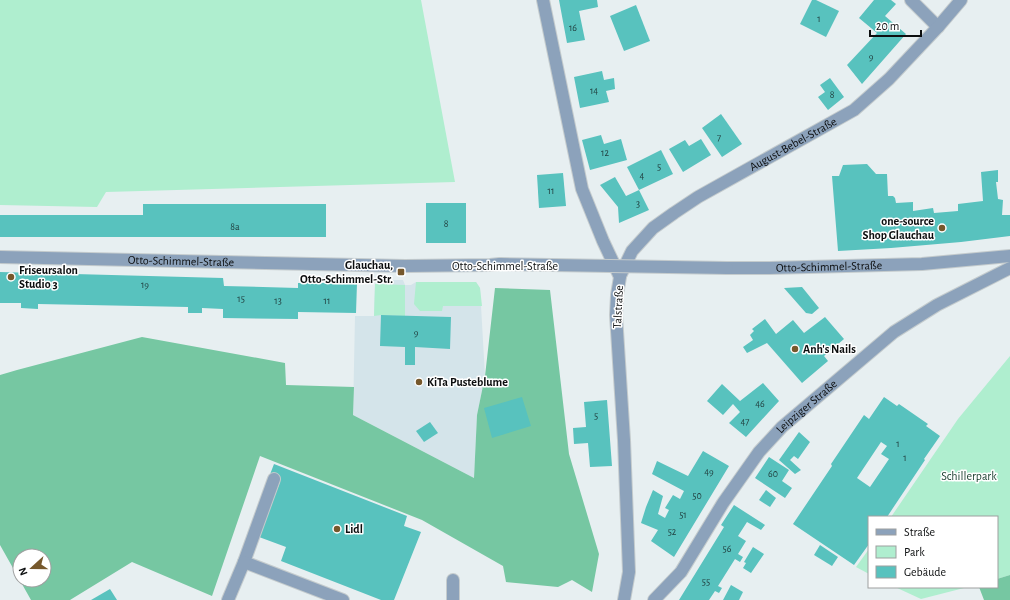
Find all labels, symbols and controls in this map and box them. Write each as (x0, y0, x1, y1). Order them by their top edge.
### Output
scale bar (870, 12, 921, 38)
house number: 1 (817, 14, 821, 24)
text: 20 m (876, 20, 899, 32)
house number: 16 (569, 23, 577, 33)
house number: 9 (869, 52, 874, 62)
house number: 14 (590, 86, 598, 96)
house number: 8 (830, 90, 835, 100)
street label: August-Bebel-Straße (747, 115, 838, 173)
house number: 7 (717, 133, 721, 143)
house number: 12 (601, 148, 609, 158)
house number: 5 (657, 162, 661, 172)
house number: 4 (640, 171, 645, 181)
house number: 11 (548, 186, 554, 196)
house number: 3 (636, 199, 640, 209)
place label: one-source Shop Glauchau (862, 215, 935, 241)
house number: 8 (444, 219, 449, 229)
house number: 8a (230, 222, 240, 232)
marker: one-source Shop Glauchau (937, 223, 947, 233)
street label: Otto-Schimmel-Straße (128, 254, 234, 268)
place label: Glauchau, Otto-Schimmel-Str. (300, 259, 393, 285)
street label: Otto-Schimmel-Straße (776, 259, 882, 274)
street label: Otto-Schimmel-Straße (452, 260, 558, 272)
place label: Friseursalon Studio 3 (19, 264, 78, 290)
marker: Glauchau, Otto-Schimmel-Str. (396, 267, 406, 277)
marker: Friseursalon Studio 3 (6, 272, 16, 282)
house number: 19 (141, 280, 149, 290)
street label: Talstraße (611, 285, 625, 329)
house number: 15 (237, 294, 245, 304)
house number: 13 (274, 296, 282, 306)
house number: 11 (324, 296, 330, 306)
house number: 9 (414, 328, 419, 338)
place label: Anh's Nails (803, 343, 856, 355)
marker: Anh's Nails (790, 344, 800, 354)
place label: KiTa Pusteblume (427, 376, 508, 388)
marker: KiTa Pusteblume (414, 377, 424, 387)
street label: Leipziger Straße (774, 377, 839, 435)
house number: 46 (755, 399, 765, 409)
house number: 5 (594, 411, 598, 421)
house number: 47 (741, 417, 749, 427)
house number: 1 (896, 439, 900, 449)
house number: 1 (903, 453, 907, 463)
house number: 49 (704, 467, 714, 477)
house number: 60 (768, 469, 778, 479)
park label: Schillerpark (941, 470, 997, 482)
house number: 50 (692, 491, 702, 501)
house number: 51 (679, 510, 687, 520)
legend (868, 516, 998, 588)
place label: Lidl (345, 523, 363, 535)
marker: Lidl (332, 524, 342, 534)
text: Straße (904, 526, 935, 538)
house number: 52 (668, 527, 677, 537)
house number: 56 (723, 544, 732, 554)
text: Park (904, 546, 925, 558)
north arrow (12, 548, 52, 588)
text: N (17, 566, 30, 577)
text: Gebäude (904, 566, 946, 578)
house number: 55 (702, 577, 710, 587)

